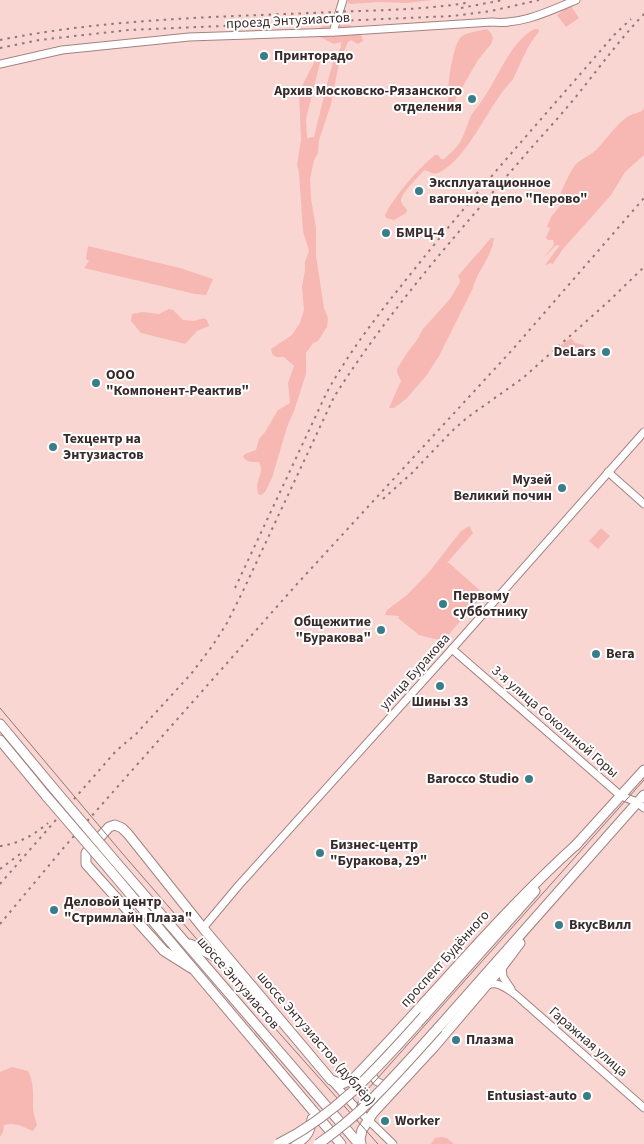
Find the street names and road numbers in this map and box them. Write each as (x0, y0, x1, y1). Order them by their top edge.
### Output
street label: проезд Энтузиастов (226, 8, 350, 34)
street label: улица Буракова (375, 629, 455, 715)
street label: 3-я улица Соколиной Горы (487, 661, 623, 783)
street label: проспект Будённого (396, 906, 494, 1012)
street label: шоссе Энтузиастов (192, 932, 284, 1034)
street label: шоссе Энтузиастов (дублёр) (252, 967, 380, 1111)
street label: Гаражная улица (544, 1002, 632, 1082)

